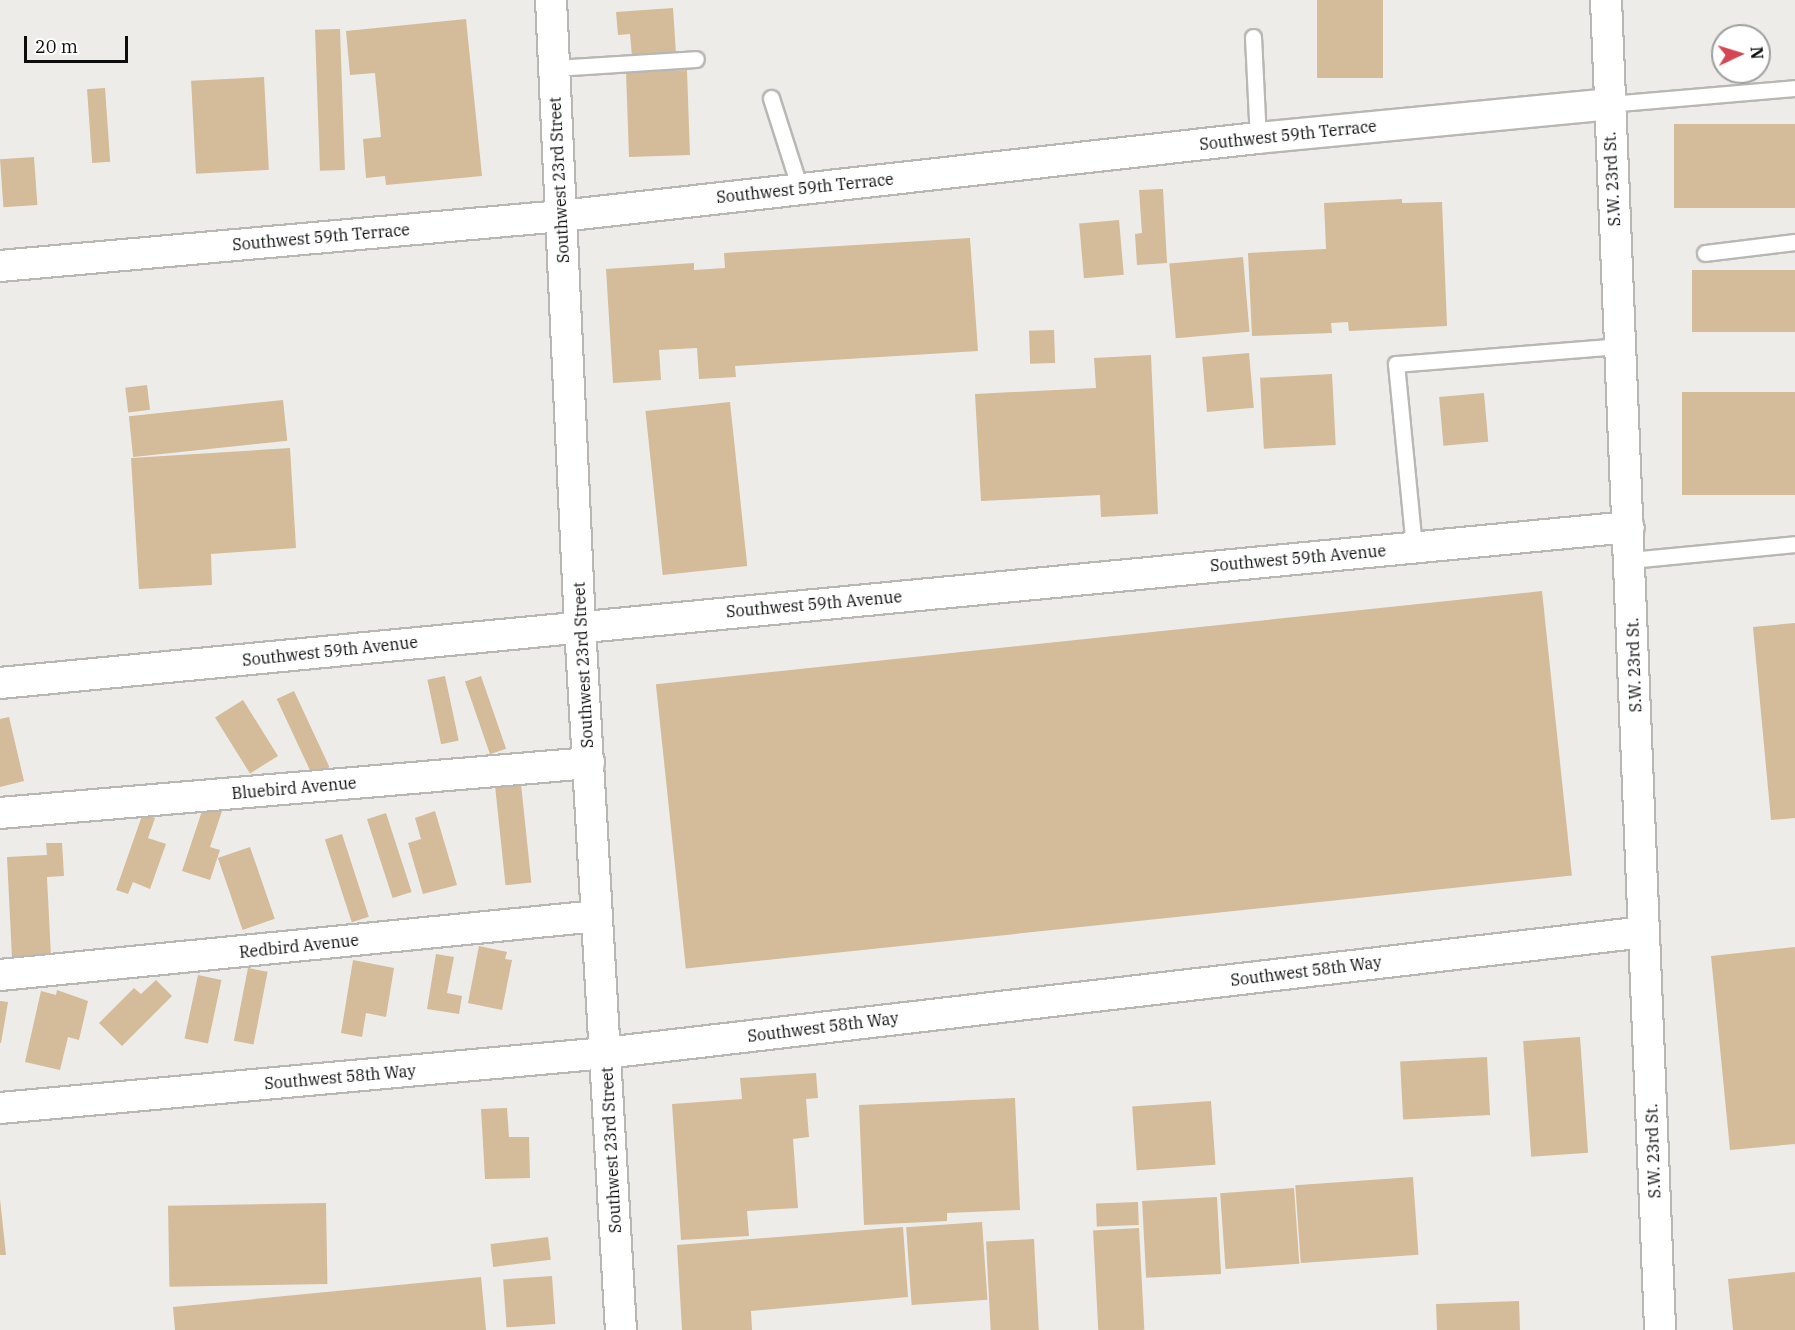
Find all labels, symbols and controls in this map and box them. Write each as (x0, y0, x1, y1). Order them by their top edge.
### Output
scale bar (27, 24, 130, 62)
north arrow (1711, 24, 1771, 84)
text: 20 m (35, 35, 78, 58)
text: N (1747, 46, 1767, 60)
street label: Southwest 23rd Street (545, 96, 573, 264)
street label: Southwest 59th Terrace (1198, 116, 1378, 154)
street label: S.W. 23rd St. (1600, 131, 1624, 227)
street label: Southwest 59th Terrace (715, 169, 895, 207)
street label: Southwest 59th Terrace (231, 220, 411, 254)
street label: Southwest 59th Avenue (1209, 541, 1387, 575)
street label: Southwest 23rd Street (569, 581, 597, 749)
street label: Southwest 59th Avenue (725, 587, 903, 621)
street label: S.W. 23rd St. (1623, 617, 1645, 713)
street label: Southwest 59th Avenue (241, 632, 419, 670)
street label: Bluebird Avenue (231, 773, 357, 803)
street label: Redbird Avenue (238, 930, 360, 962)
street label: Southwest 58th Way (1229, 952, 1383, 990)
street label: Southwest 58th Way (746, 1008, 900, 1046)
street label: Southwest 58th Way (263, 1061, 417, 1093)
street label: Southwest 23rd Street (597, 1066, 625, 1234)
street label: S.W. 23rd St. (1642, 1103, 1664, 1199)

